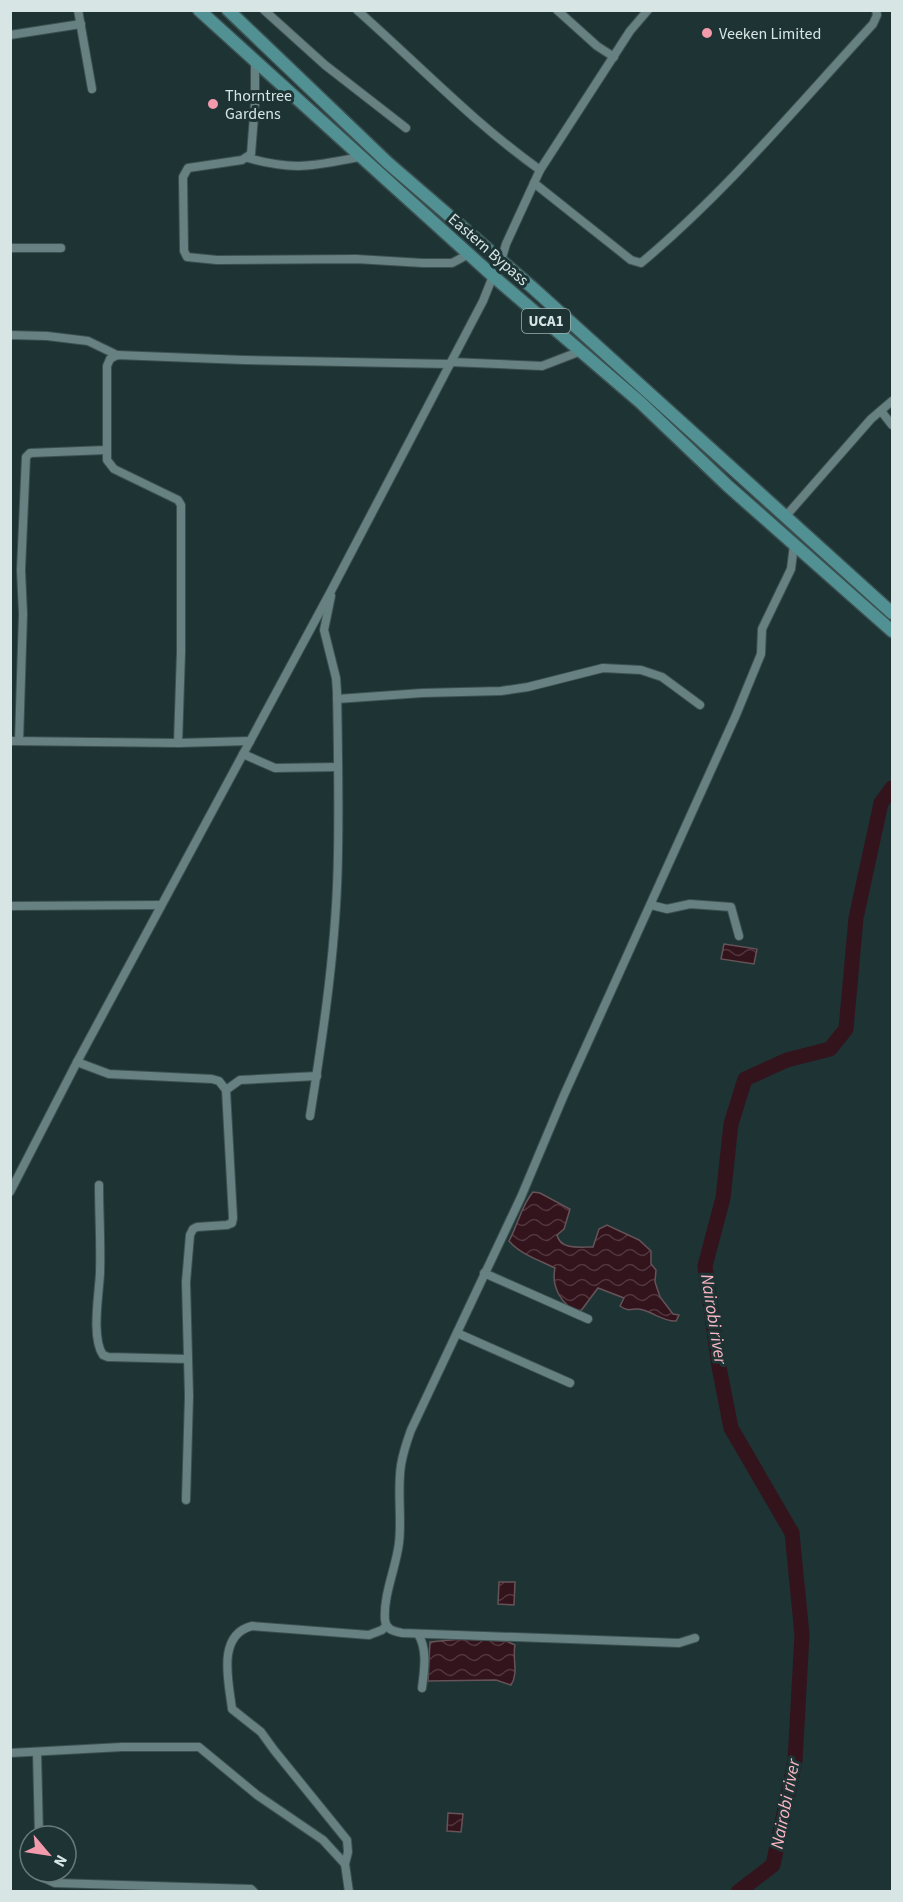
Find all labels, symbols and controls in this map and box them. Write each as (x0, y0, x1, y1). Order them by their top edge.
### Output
place label: Veeken Limited (719, 23, 821, 45)
marker: Veeken Limited (700, 26, 714, 40)
place label: Thorntree Gardens (225, 85, 292, 125)
marker: Thorntree Gardens (206, 97, 220, 111)
street label: Eastern Bypass (443, 209, 534, 291)
road number: UCA1 (522, 309, 570, 333)
water label: Nairobi river (694, 1272, 733, 1367)
water label: Nairobi river (765, 1756, 807, 1851)
north arrow (18, 1824, 78, 1884)
text: N (48, 1851, 72, 1871)

